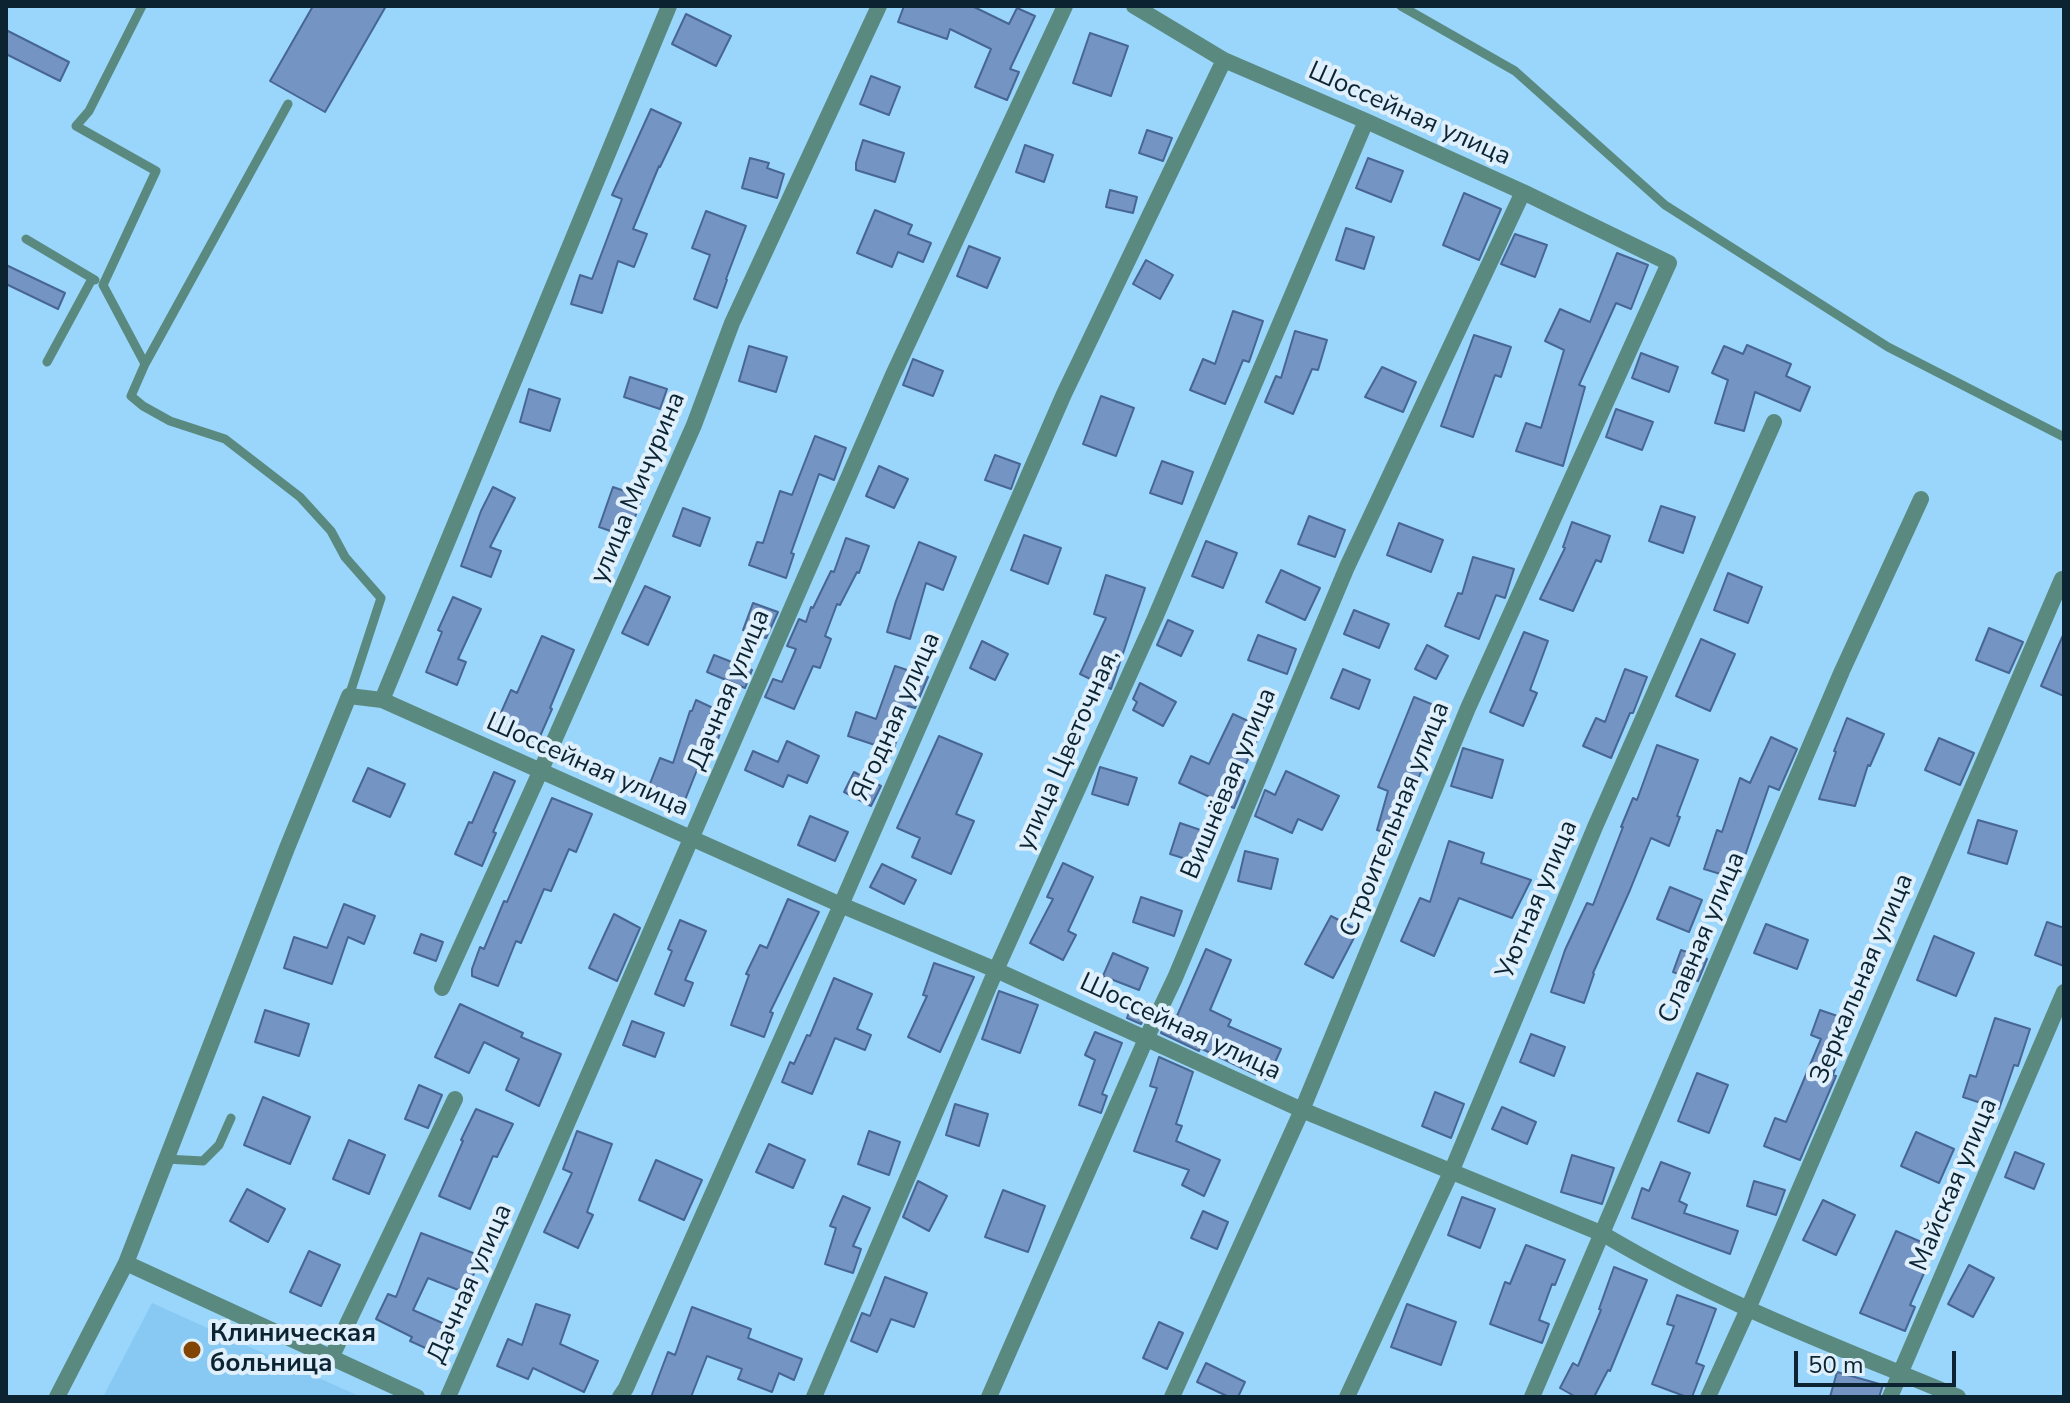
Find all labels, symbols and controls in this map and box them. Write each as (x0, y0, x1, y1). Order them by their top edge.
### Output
street label: Шоссейная улица (1303, 56, 1515, 174)
street label: улица Мичурина (585, 388, 693, 588)
street label: Дачная улица (682, 605, 778, 775)
street label: Ягодная улица (846, 628, 948, 806)
street label: улица Цветочная, (1010, 644, 1128, 856)
street label: Вишнёвая улица (1176, 684, 1284, 884)
street label: Строительная улица (1334, 698, 1458, 942)
street label: Шоссейная улица (481, 707, 693, 825)
street label: Уютная улица (1491, 816, 1585, 984)
street label: Славная улица (1653, 848, 1753, 1028)
street label: Зеркальная улица (1805, 869, 1921, 1089)
street label: Шоссейная улица (1074, 968, 1286, 1088)
street label: Майская улица (1905, 1094, 2005, 1276)
street label: Дачная улица (422, 1200, 520, 1368)
place label: Клиническая больница (210, 1319, 376, 1380)
scale bar (1798, 1335, 1960, 1385)
marker: Клиническая больница (181, 1339, 203, 1361)
text: 50 m (1808, 1349, 1864, 1381)

